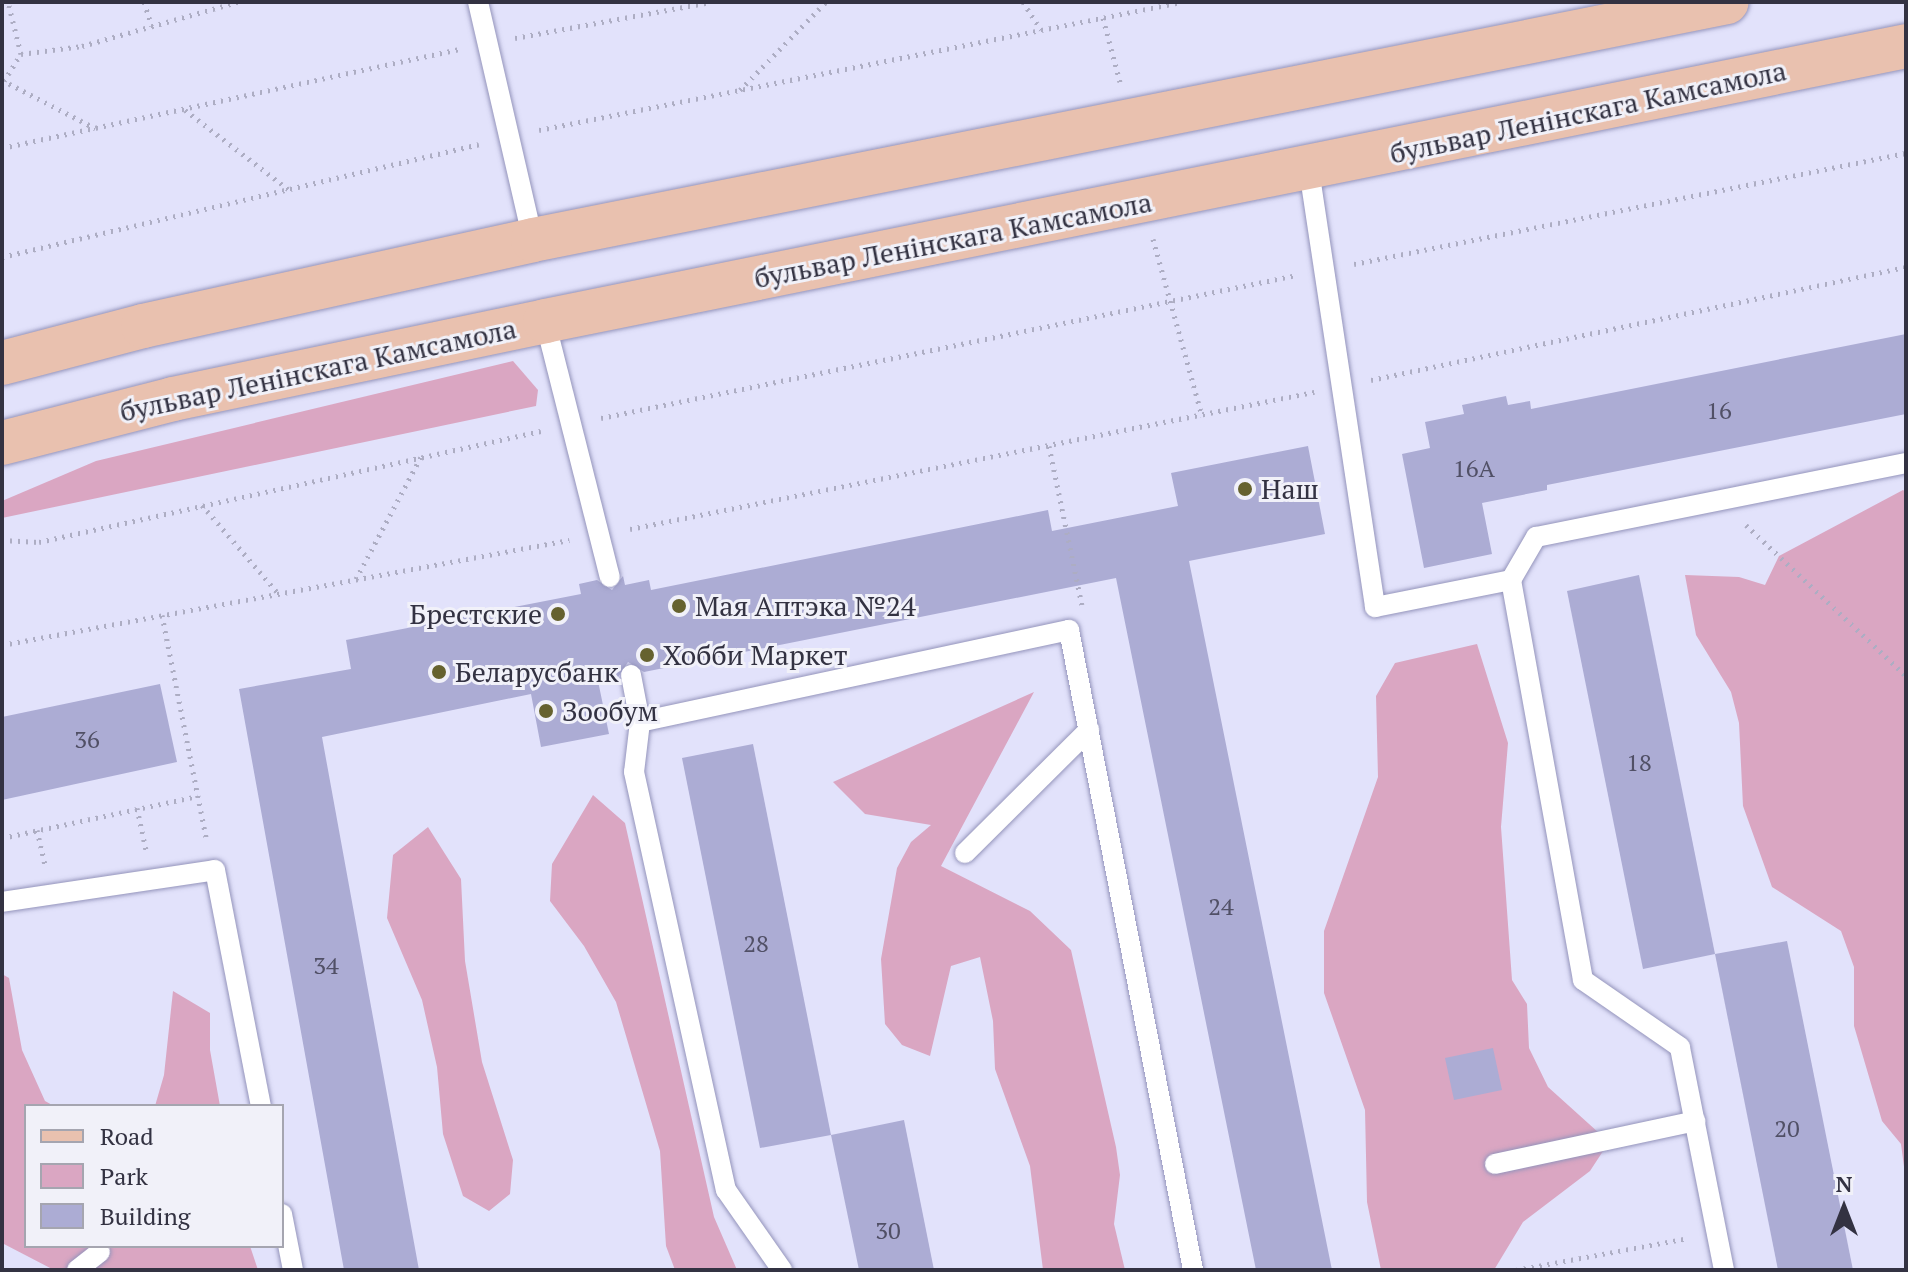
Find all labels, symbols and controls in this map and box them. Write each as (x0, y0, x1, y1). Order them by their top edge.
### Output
street label: бульвар Ленінскага Камсамола (1387, 54, 1789, 170)
street label: бульвар Ленінскага Камсамола (751, 185, 1155, 295)
street label: бульвар Ленінскага Камсамола (117, 312, 519, 428)
house number: 16 (1706, 397, 1732, 425)
house number: 16А (1453, 455, 1495, 483)
place label: Наш (1261, 472, 1319, 506)
marker: Наш (1236, 480, 1254, 498)
place label: Мая Аптэка №24 (695, 589, 916, 623)
place label: Брестские (409, 597, 542, 631)
marker: Мая Аптэка №24 (670, 597, 688, 615)
marker: Брестские (549, 605, 567, 623)
place label: Хобби Маркет (663, 638, 848, 672)
marker: Хобби Маркет (638, 646, 656, 664)
place label: Беларусбанк (455, 655, 619, 689)
marker: Беларусбанк (430, 663, 448, 681)
place label: Зообум (562, 694, 658, 728)
marker: Зообум (537, 702, 555, 720)
house number: 36 (74, 726, 100, 754)
house number: 18 (1626, 749, 1652, 777)
house number: 24 (1208, 893, 1234, 921)
house number: 28 (743, 930, 769, 958)
house number: 34 (313, 952, 339, 980)
legend (24, 1104, 284, 1248)
house number: 20 (1774, 1115, 1800, 1143)
text: Road (100, 1120, 154, 1152)
text: Park (100, 1160, 148, 1192)
north arrow (1804, 1168, 1884, 1248)
text: N (1836, 1169, 1852, 1198)
text: Building (100, 1200, 190, 1232)
house number: 30 (875, 1217, 901, 1245)

